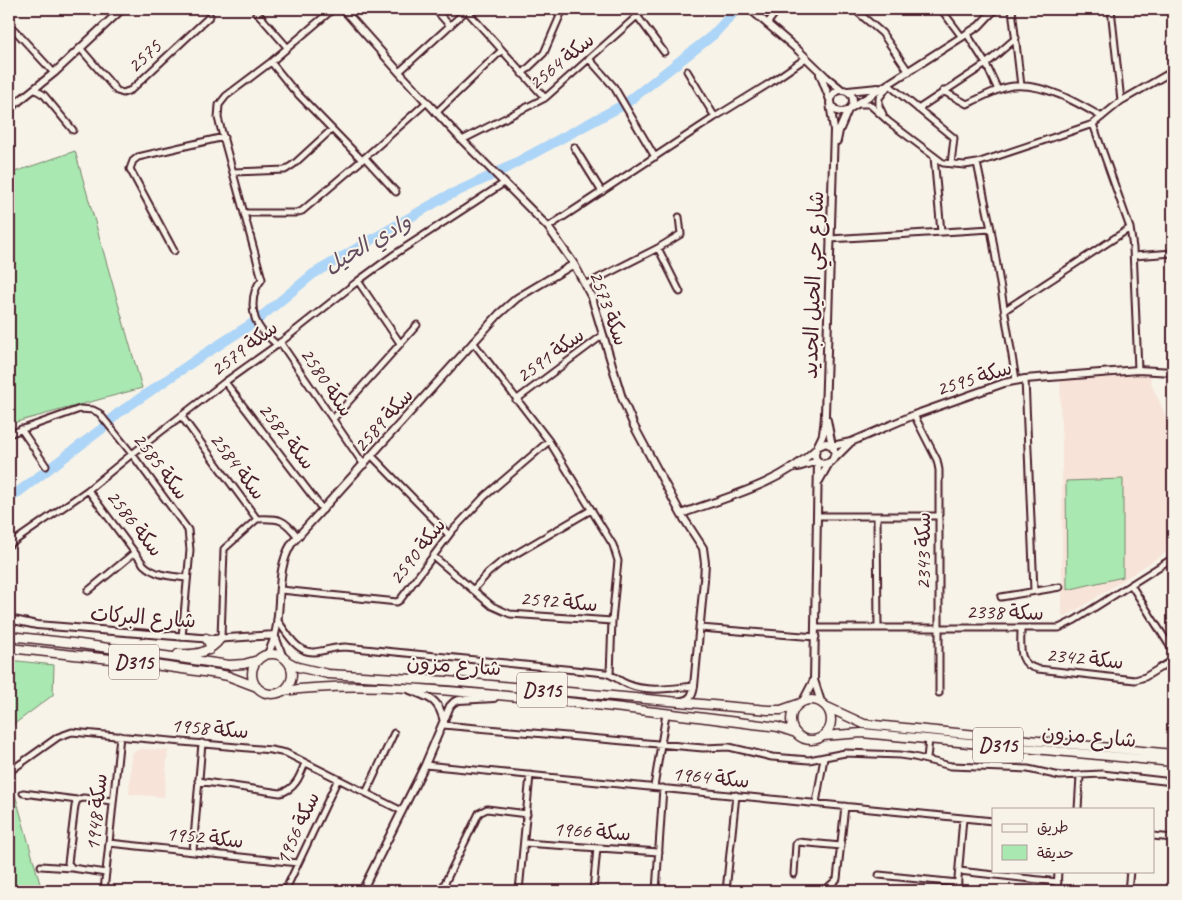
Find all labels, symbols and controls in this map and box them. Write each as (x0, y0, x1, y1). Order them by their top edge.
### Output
street label: سكة 2564 (523, 26, 599, 96)
street label: 2575 (121, 33, 168, 78)
street label: شارع حي الحيل الجديد (797, 190, 835, 380)
water label: وادي الحيل (319, 208, 417, 281)
street label: سكة 2573 (583, 267, 635, 349)
street label: سكة 2579 (205, 314, 283, 382)
street label: سكة 2591 (511, 322, 589, 388)
street label: سكة 2580 (294, 342, 360, 422)
street label: سكة 2595 (933, 354, 1015, 402)
street label: سكة 2589 (347, 382, 419, 458)
street label: سكة 2582 (253, 397, 321, 475)
street label: سكة 2585 (127, 427, 195, 505)
street label: سكة 2584 (204, 427, 272, 505)
street label: سكة 2586 (101, 484, 169, 562)
street label: سكة 2590 (383, 512, 451, 590)
street label: سكة 2343 (910, 512, 936, 590)
street label: سكة 2592 (519, 585, 599, 617)
street label: سكة 2338 (966, 598, 1044, 626)
street label: شارع البركات (89, 600, 197, 636)
street label: سكة 2342 (1045, 641, 1125, 675)
road number: D315 (109, 644, 159, 680)
street label: شارع مزون (406, 649, 502, 683)
road number: D315 (517, 672, 567, 708)
street label: سكة 1958 (170, 712, 250, 744)
street label: شارع مزون (1040, 719, 1137, 755)
road number: D315 (973, 728, 1023, 762)
street label: سكة 1964 (671, 760, 751, 794)
street label: سكة 1948 (79, 772, 113, 852)
street label: سكة 1956 (269, 787, 325, 869)
legend (992, 808, 1154, 872)
street label: سكة 1966 (552, 815, 632, 847)
text: طريق (1037, 818, 1069, 837)
street label: سكة 1952 (165, 820, 245, 854)
text: حديقة (1037, 844, 1074, 863)

